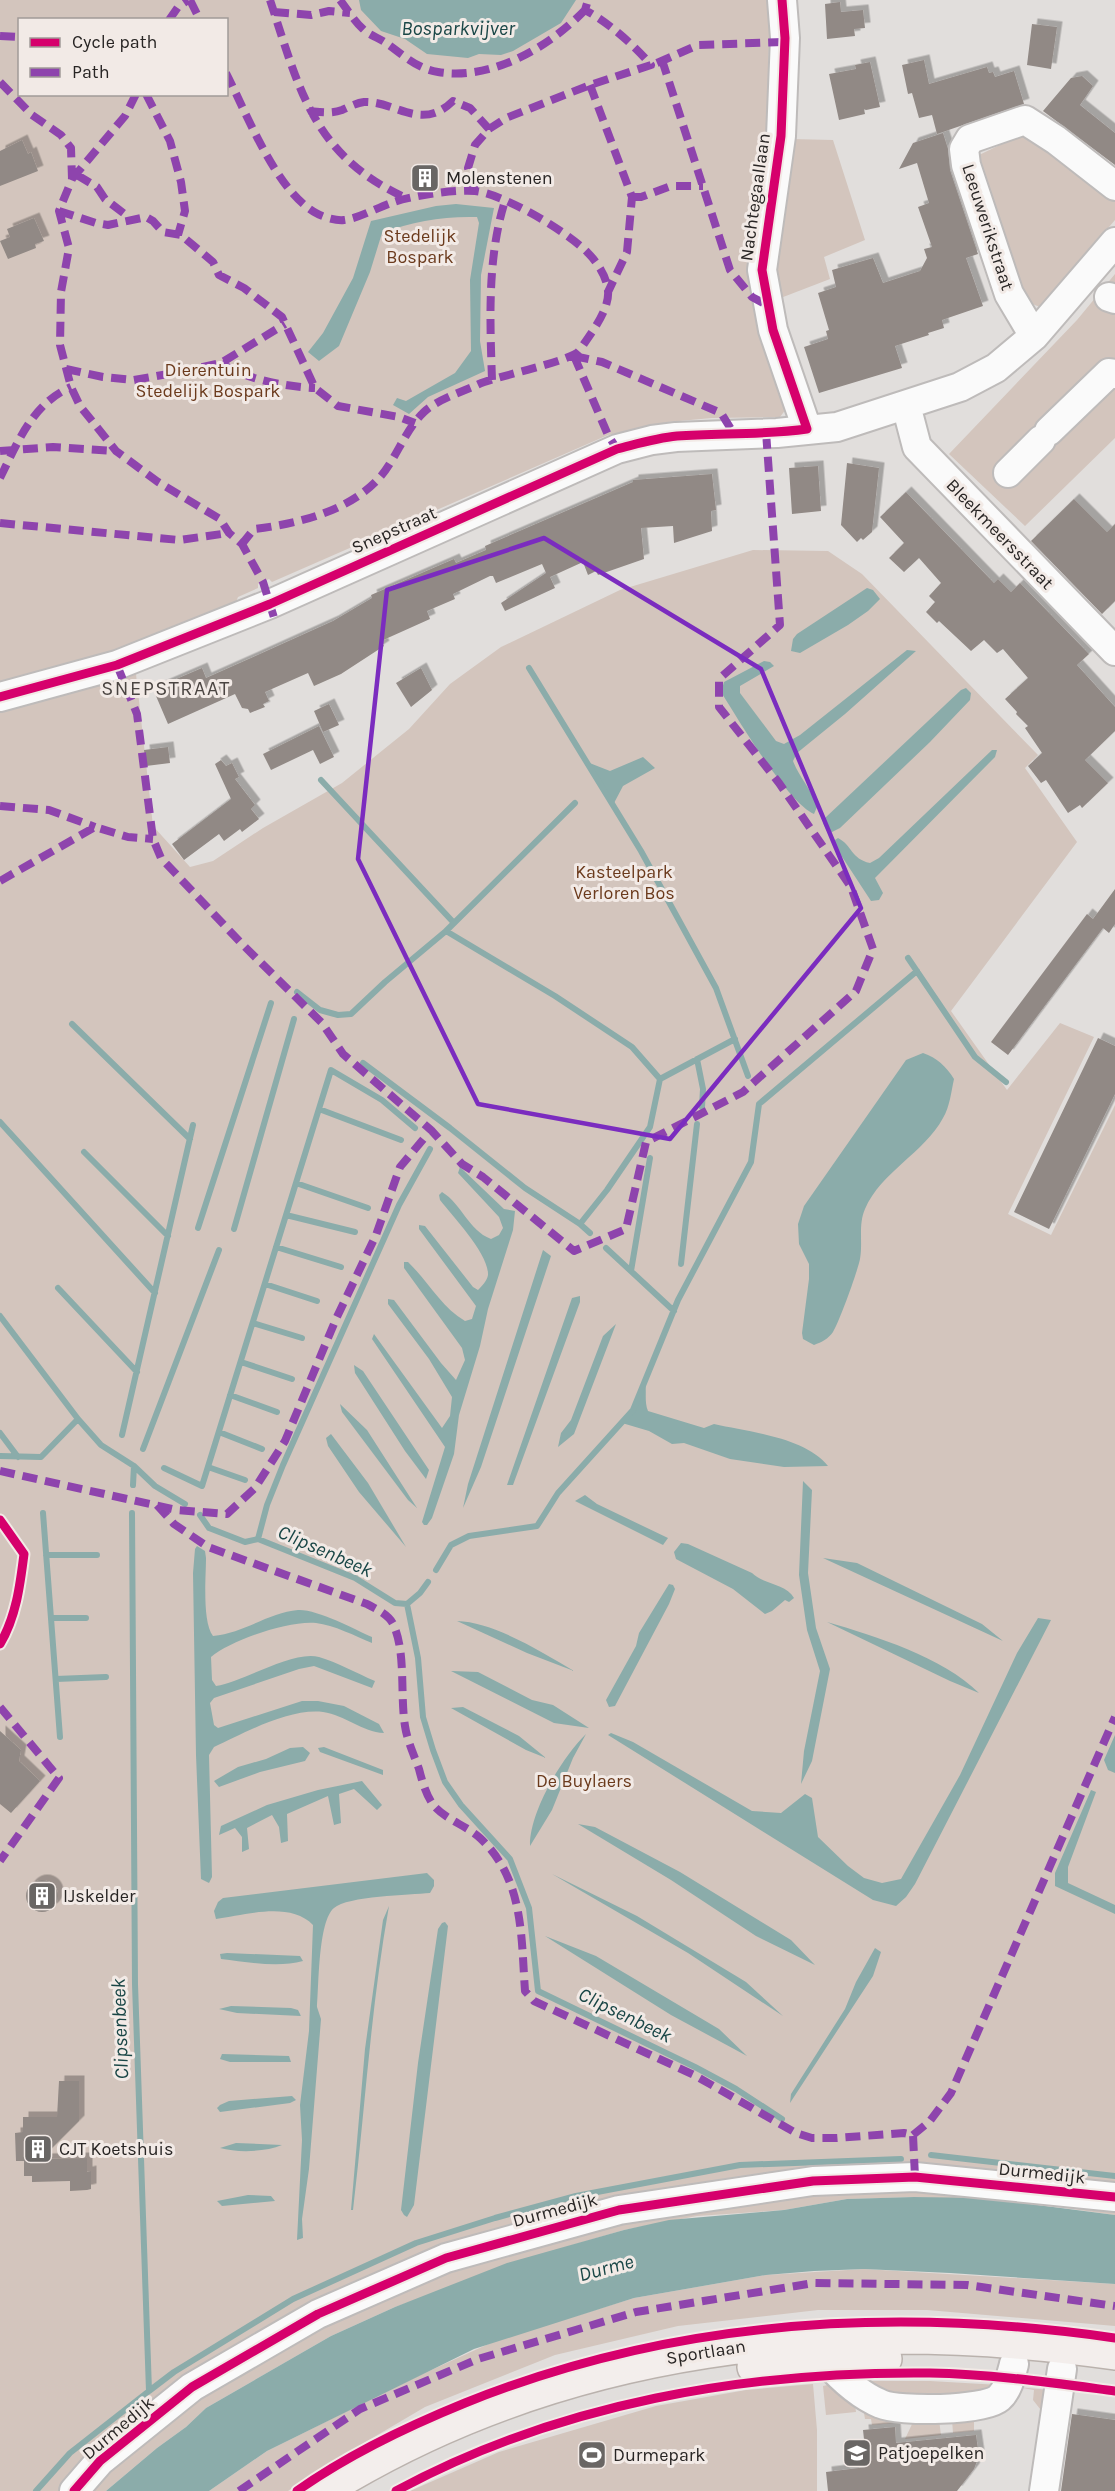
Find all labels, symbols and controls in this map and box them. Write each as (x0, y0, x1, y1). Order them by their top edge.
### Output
water label: Bosparkvijver (401, 17, 516, 40)
legend (18, 18, 228, 96)
text: Cycle path (72, 31, 157, 53)
text: Path (72, 61, 110, 83)
street label: Nachtegaallaan (735, 132, 775, 262)
street label: Leeuwerikstraat (957, 161, 1019, 293)
building icon: Molenstenen (409, 162, 441, 194)
place label: Molenstenen (446, 167, 553, 189)
park label: Stedelijk Bospark (384, 225, 457, 268)
park label: Dierentuin Stedelijk Bospark (136, 359, 280, 402)
street label: Bleekmeersstraat (942, 474, 1059, 594)
street label: Snepstraat (348, 501, 440, 559)
district label: SNEPSTRAAT (101, 677, 231, 700)
park label: Kasteelpark Verloren Bos (573, 861, 675, 904)
water label: Clipsenbeek (274, 1520, 377, 1582)
park label: De Buylaers (536, 1770, 632, 1792)
building icon: IJskelder (26, 1880, 58, 1912)
place label: IJskelder (63, 1885, 136, 1907)
water label: Clipsenbeek (107, 1977, 133, 2080)
water label: Clipsenbeek (575, 1983, 676, 2048)
building icon: CJT Koetshuis (22, 2133, 54, 2165)
place label: CJT Koetshuis (59, 2138, 173, 2160)
street label: Durmedijk (997, 2158, 1087, 2188)
street label: Durmedijk (510, 2188, 600, 2232)
water label: Durme (576, 2250, 636, 2286)
street label: Sportlaan (665, 2335, 747, 2369)
street label: Durmedijk (78, 2392, 158, 2464)
school or university icon: Patjoepelken (841, 2437, 873, 2469)
sports icon: Durmepark (576, 2439, 608, 2471)
place label: Patjoepelken (878, 2442, 984, 2464)
place label: Durmepark (613, 2444, 705, 2466)

